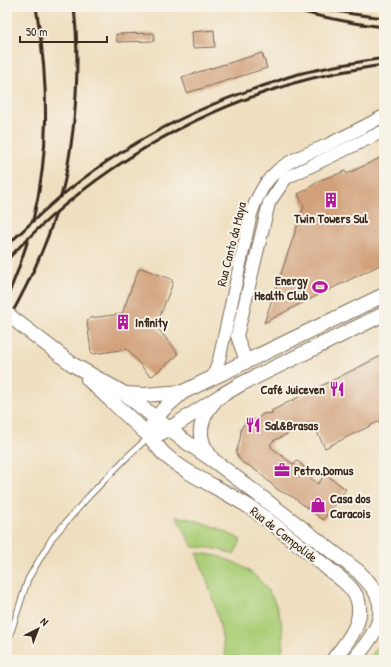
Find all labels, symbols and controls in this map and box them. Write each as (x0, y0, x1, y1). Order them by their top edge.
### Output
scale bar (20, 18, 107, 44)
text: 50 m (26, 23, 47, 40)
building icon: Twin Towers Sul (322, 191, 340, 209)
street label: Rua Canto da Maya (212, 200, 250, 288)
place label: Twin Towers Sul (293, 209, 369, 227)
place label: Energy Health Club (254, 271, 309, 304)
sports icon: Energy Health Club (311, 278, 329, 296)
building icon: Infinity (114, 313, 132, 331)
place label: Infinity (135, 313, 168, 332)
place label: Café Juiceven (261, 380, 325, 398)
restaurant icon: Café Juiceven (328, 380, 346, 398)
restaurant icon: Sal&Brasas (244, 416, 262, 434)
place label: Sal&Brasas (265, 416, 318, 434)
office icon: Petro.Domus (273, 461, 291, 479)
place label: Petro.Domus (294, 461, 353, 479)
place label: Casa dos Caracois (330, 489, 371, 522)
shop icon: Casa dos Caracois (309, 496, 327, 514)
street label: Rua de Campolide (247, 502, 321, 566)
north arrow (18, 609, 58, 649)
text: N (38, 614, 52, 629)

